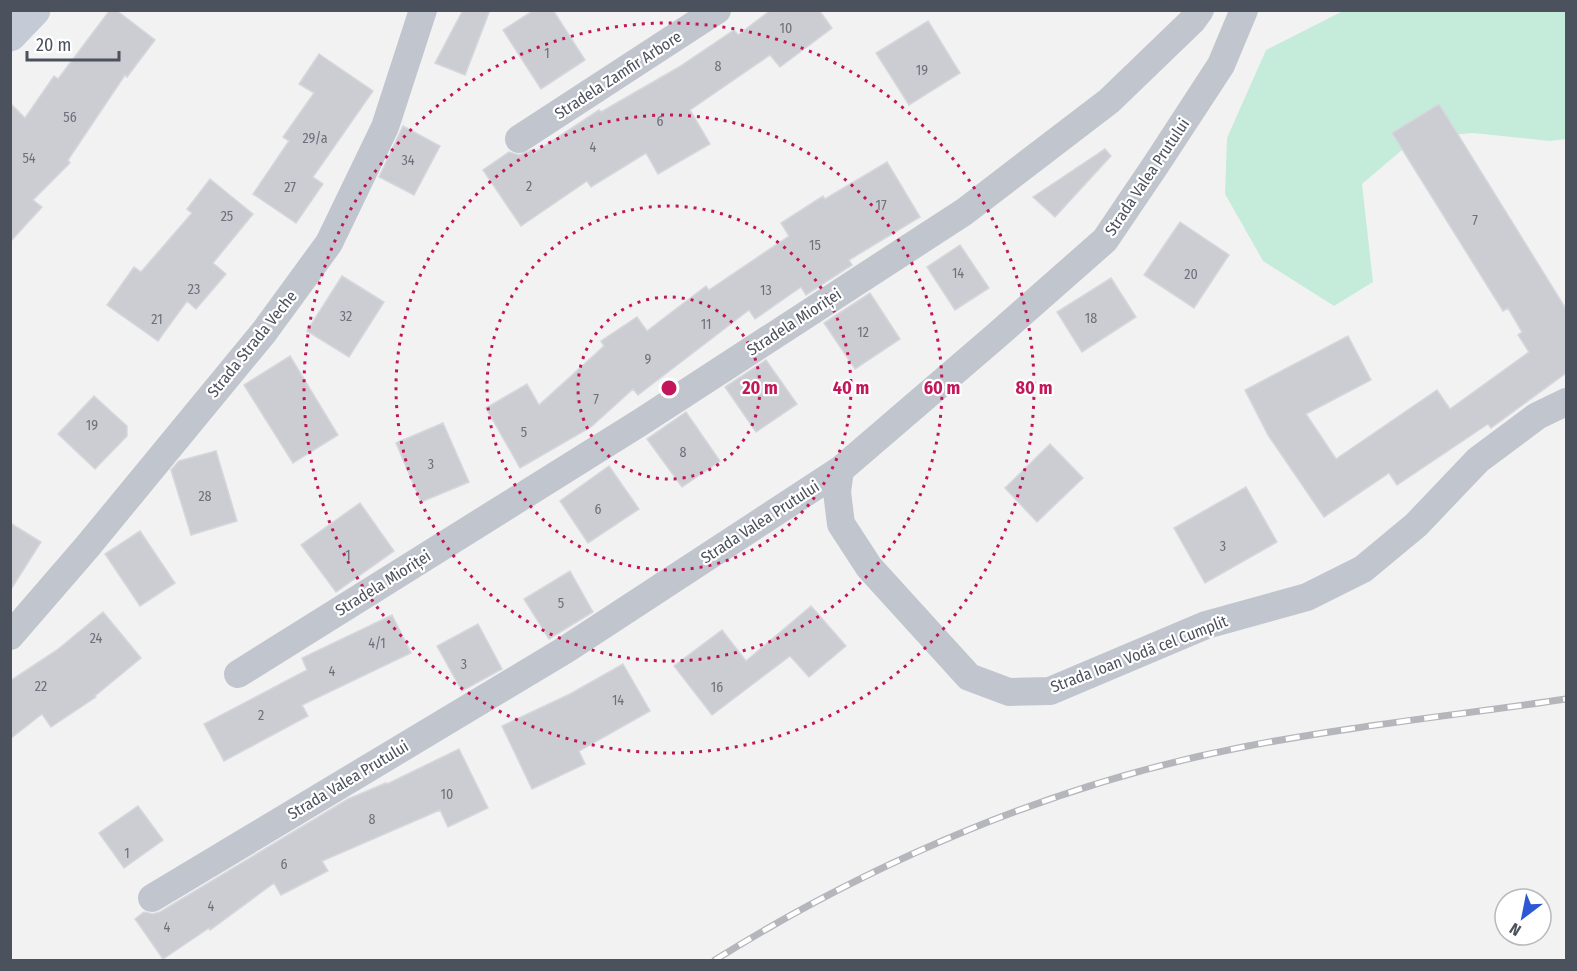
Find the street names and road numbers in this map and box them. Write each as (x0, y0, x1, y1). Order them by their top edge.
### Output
street label: Stradela Zamfir Arbore (551, 27, 685, 123)
street label: Strada Valea Prutului (1101, 115, 1193, 239)
street label: Stradela Mioriței (743, 284, 845, 360)
street label: Strada Strada Veche (203, 287, 301, 401)
street label: Strada Valea Prutului (697, 477, 823, 567)
street label: Stradela Mioriței (332, 546, 435, 621)
street label: Strada Ioan Vodă cel Cumplit (1048, 611, 1231, 697)
street label: Strada Valea Prutului (284, 737, 412, 823)

